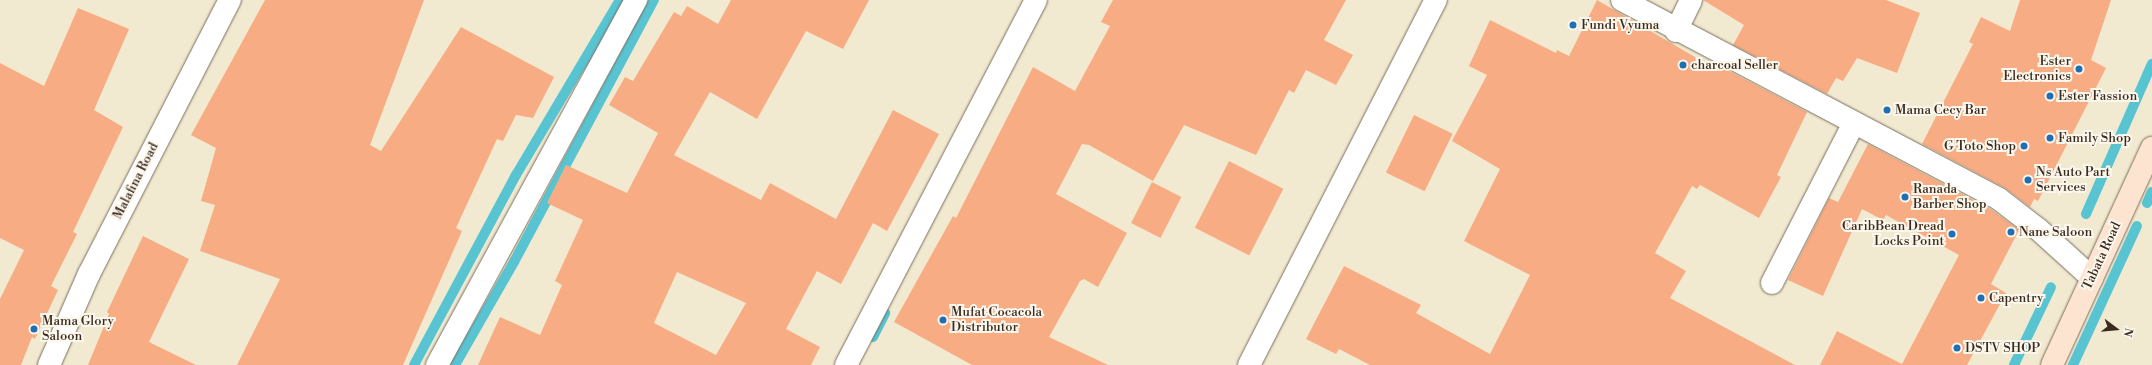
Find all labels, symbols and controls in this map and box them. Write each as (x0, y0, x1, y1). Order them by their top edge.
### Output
place label: Fundi Vyuma (1581, 17, 1659, 33)
marker: Fundi Vyuma (1568, 20, 1578, 30)
place label: Ester Electronics (2003, 54, 2071, 85)
place label: charcoal Seller (1691, 57, 1778, 73)
marker: charcoal Seller (1678, 60, 1688, 70)
marker: Ester Electronics (2074, 64, 2084, 74)
place label: Ester Fassion (2058, 88, 2137, 104)
marker: Ester Fassion (2045, 91, 2055, 101)
place label: Mama Cecy Bar (1895, 102, 1986, 118)
marker: Mama Cecy Bar (1882, 105, 1892, 115)
place label: Family Shop (2058, 130, 2131, 146)
marker: Family Shop (2045, 133, 2055, 143)
place label: G Toto Shop (1944, 138, 2016, 154)
street label: Malafina Road (110, 140, 162, 222)
marker: G Toto Shop (2019, 141, 2029, 151)
place label: Ns Auto Part Services (2036, 165, 2110, 196)
marker: Ns Auto Part Services (2023, 175, 2033, 185)
place label: Ranada Barber Shop (1913, 182, 1987, 213)
marker: Ranada Barber Shop (1900, 192, 1910, 202)
place label: CaribBean Dread Locks Point (1842, 219, 1944, 250)
street label: Tabata Road (2079, 220, 2125, 292)
place label: Nane Saloon (2019, 224, 2092, 240)
marker: Nane Saloon (2006, 227, 2016, 237)
marker: CaribBean Dread Locks Point (1947, 229, 1957, 239)
place label: Capentry (1989, 290, 2043, 306)
marker: Capentry (1976, 293, 1986, 303)
place label: Mufat Cocacola Distributor (951, 305, 1042, 336)
north arrow (2096, 309, 2136, 349)
place label: Mama Glory Saloon (42, 314, 114, 345)
marker: Mufat Cocacola Distributor (938, 315, 948, 325)
marker: Mama Glory Saloon (29, 324, 39, 334)
text: N (2120, 326, 2135, 338)
place label: DSTV SHOP (1965, 340, 2040, 356)
marker: DSTV SHOP (1952, 343, 1962, 353)

